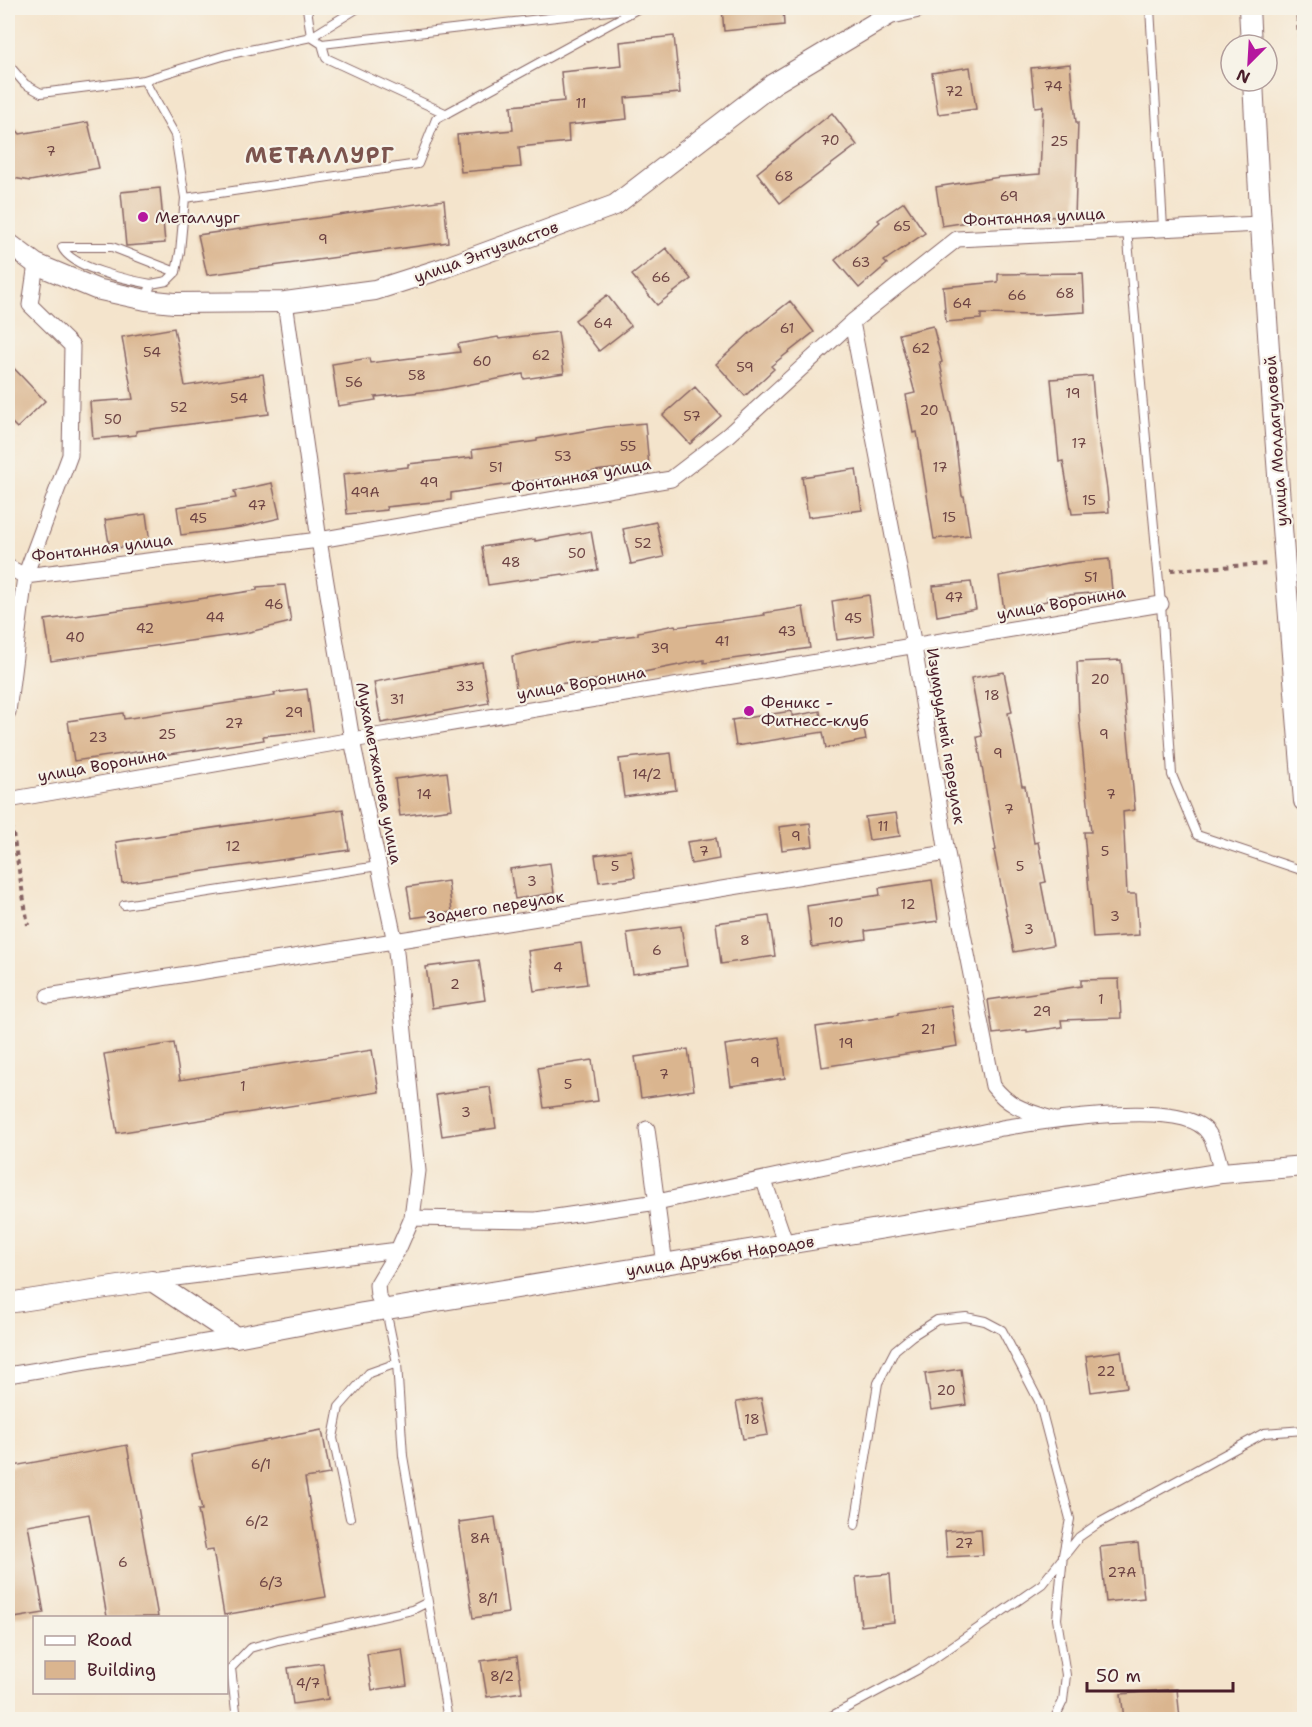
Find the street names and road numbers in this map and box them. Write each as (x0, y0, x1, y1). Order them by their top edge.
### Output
street label: Фонтанная улица (963, 203, 1105, 231)
street label: улица Энтузиастов (411, 216, 561, 288)
street label: улица Молдагуловой (1260, 355, 1292, 527)
street label: Фонтанная улица (509, 453, 653, 499)
street label: Фонтанная улица (30, 529, 174, 567)
street label: улица Воронина (995, 581, 1127, 625)
street label: Изумрудный переулок (922, 646, 970, 826)
street label: улица Воронина (515, 661, 647, 705)
street label: Мухаметжанова улица (351, 680, 407, 866)
street label: улица Воронина (36, 743, 168, 787)
street label: Зодчего переулок (425, 886, 566, 928)
street label: улица Дружбы Народов (624, 1231, 816, 1281)

